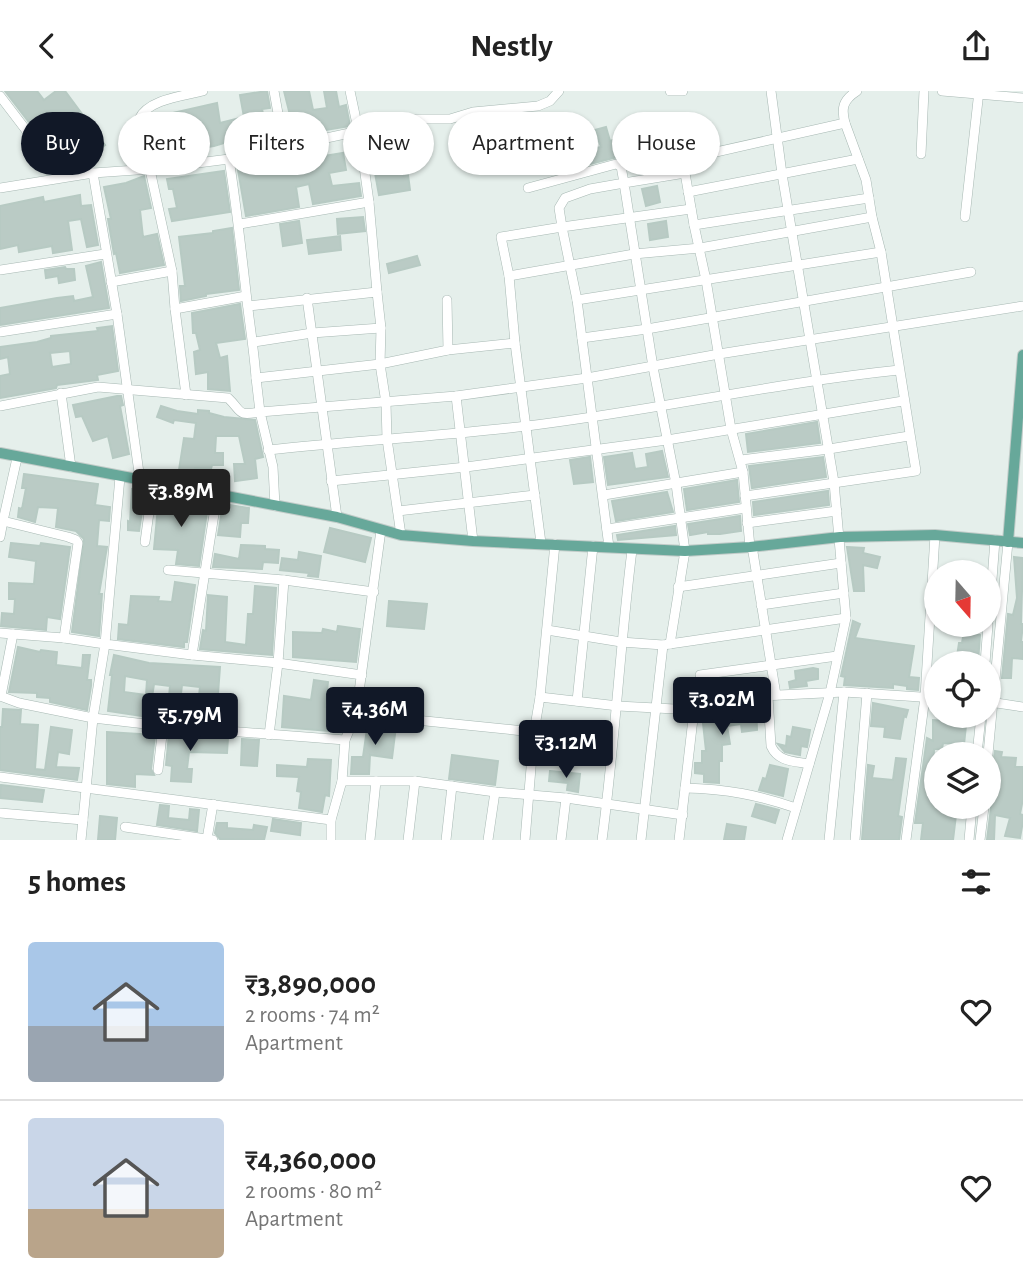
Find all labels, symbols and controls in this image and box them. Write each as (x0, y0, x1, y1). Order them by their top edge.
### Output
icon: back (28, 27, 66, 65)
icon: share (957, 27, 995, 65)
text: Nestly (470, 30, 553, 62)
chip: Buy (21, 112, 104, 175)
chip: Rent (118, 112, 210, 175)
chip: Filters (224, 112, 329, 175)
chip: New (343, 112, 434, 175)
chip: Apartment (448, 112, 598, 175)
chip: House (612, 112, 720, 175)
pin: ₹3.89M (124, 469, 238, 529)
text: ₹3.89M (148, 480, 214, 503)
north arrow (924, 560, 1001, 637)
map controls (924, 560, 1001, 819)
button: locate (924, 651, 1001, 728)
pin: ₹3.02M (665, 677, 779, 737)
pin: ₹4.36M (318, 687, 432, 747)
text: ₹3.02M (689, 688, 755, 711)
pin: ₹5.79M (133, 693, 247, 753)
text: ₹4.36M (342, 698, 408, 721)
text: ₹5.79M (158, 704, 222, 727)
pin: ₹3.12M (509, 721, 623, 780)
text: ₹3.12M (535, 731, 597, 754)
button: layers (924, 742, 1001, 819)
icon: filters (957, 863, 995, 901)
text: 5 homes (28, 867, 126, 897)
text: ₹3,890,000 (245, 969, 376, 999)
icon: home (84, 970, 168, 1054)
icon: heart (957, 993, 995, 1031)
text: 2 rooms · 74 m² (245, 1004, 380, 1027)
text: Apartment (245, 1032, 343, 1055)
text: ₹4,360,000 (245, 1145, 376, 1175)
icon: home (84, 1146, 168, 1230)
icon: heart (957, 1169, 995, 1207)
text: 2 rooms · 80 m² (245, 1180, 382, 1203)
text: Apartment (245, 1208, 343, 1231)

